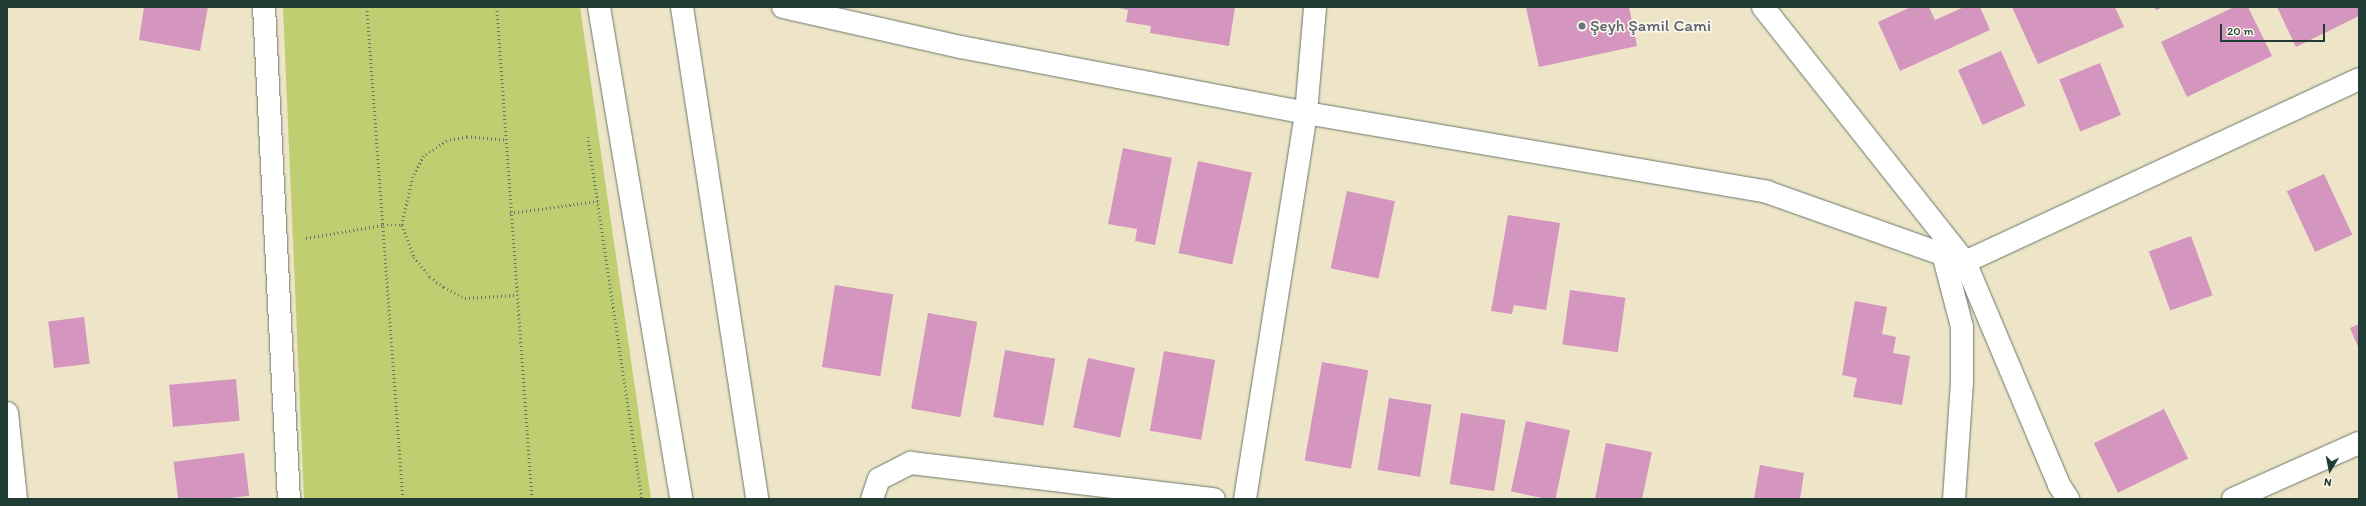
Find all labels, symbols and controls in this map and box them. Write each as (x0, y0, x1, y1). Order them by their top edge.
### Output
place label: Şeyh Şamil Cami (1590, 16, 1712, 36)
scale bar (2222, 16, 2327, 42)
marker: Şeyh Şamil Cami (1577, 21, 1587, 31)
text: 20 m (2227, 24, 2254, 38)
north arrow (2310, 450, 2350, 490)
text: N (2323, 475, 2333, 489)

